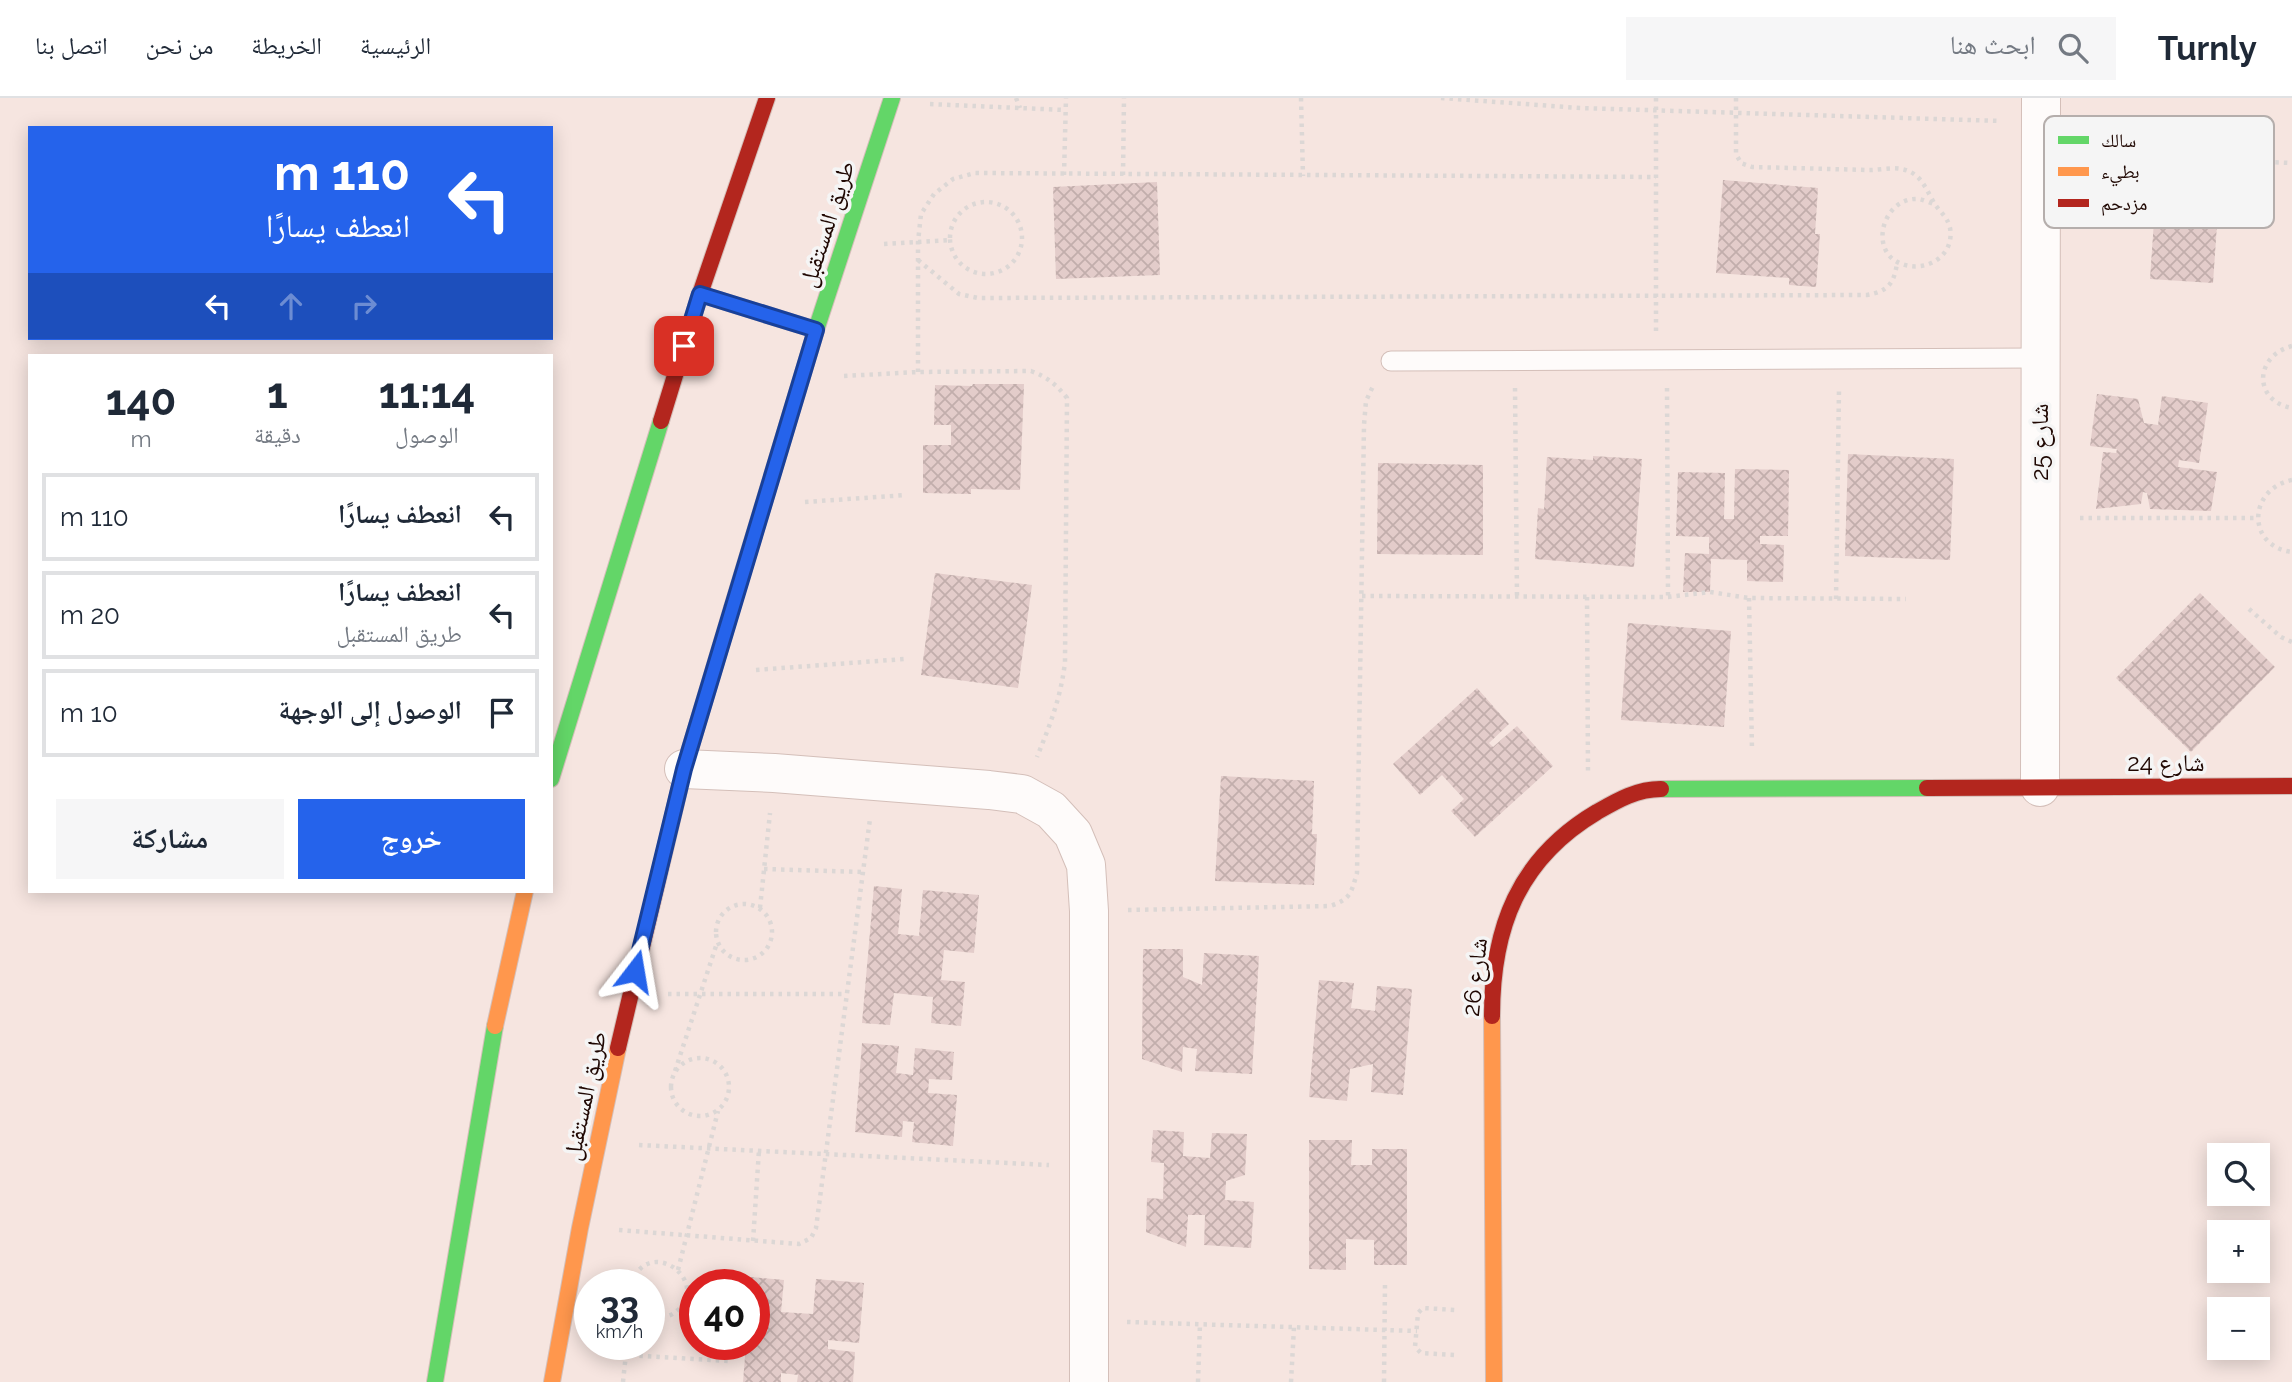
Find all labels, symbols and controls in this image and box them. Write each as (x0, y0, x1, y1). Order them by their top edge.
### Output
search box (1626, 17, 2116, 80)
icon: search (2054, 29, 2092, 67)
text: Turnly (2158, 29, 2257, 68)
text: ابحث هنا (1950, 30, 2036, 60)
text: اتصل بنا (35, 31, 108, 60)
text: من نحن (146, 31, 213, 60)
text: الخريطة (251, 31, 322, 60)
text: الرئيسية (360, 31, 431, 60)
legend (2044, 116, 2274, 228)
text: سالك (2101, 129, 2136, 151)
text: 110 m (274, 144, 410, 201)
icon: left (434, 154, 525, 245)
street label: طريق المستقبل (792, 157, 861, 291)
text: بطيء (2101, 160, 2140, 187)
text: مزدحم (2101, 192, 2147, 216)
text: انعطف يسارًا (266, 207, 410, 244)
icon: left (199, 287, 237, 325)
icon: ahead (272, 287, 310, 325)
icon: right (345, 287, 383, 325)
pin (654, 316, 714, 376)
icon: arrive (665, 327, 703, 365)
text: 1 (267, 369, 288, 418)
text: 11:14 (379, 369, 475, 418)
text: 140 (106, 376, 176, 425)
street label: شارع 25 (2025, 403, 2055, 481)
text: دقيقة (254, 421, 301, 448)
text: الوصول (395, 421, 459, 448)
text: m (130, 425, 152, 452)
icon: left (483, 498, 521, 536)
text: انعطف يسارًا (338, 499, 462, 529)
text: 110 m (60, 502, 129, 532)
text: انعطف يسارًا (338, 577, 462, 607)
icon: left (483, 596, 521, 634)
text: 20 m (60, 600, 120, 630)
text: طريق المستقبل (336, 620, 462, 647)
icon: arrive (483, 694, 521, 732)
text: الوصول إلى الوجهة (279, 695, 462, 725)
text: 10 m (60, 698, 118, 728)
street label: شارع 24 (2127, 748, 2205, 778)
button: مشاركة (56, 799, 284, 879)
button: خروج (298, 799, 525, 879)
position arrow (598, 934, 672, 1008)
street label: شارع 26 (1456, 936, 1494, 1018)
street label: طريق المستقبل (557, 1029, 612, 1163)
map controls (2207, 1143, 2270, 1360)
button: search (2207, 1143, 2270, 1206)
button: + (2207, 1220, 2270, 1283)
speed limit sign: 40 (679, 1269, 770, 1360)
text: 33 (600, 1285, 639, 1326)
button: − (2207, 1297, 2270, 1360)
text: km/h (596, 1321, 643, 1342)

